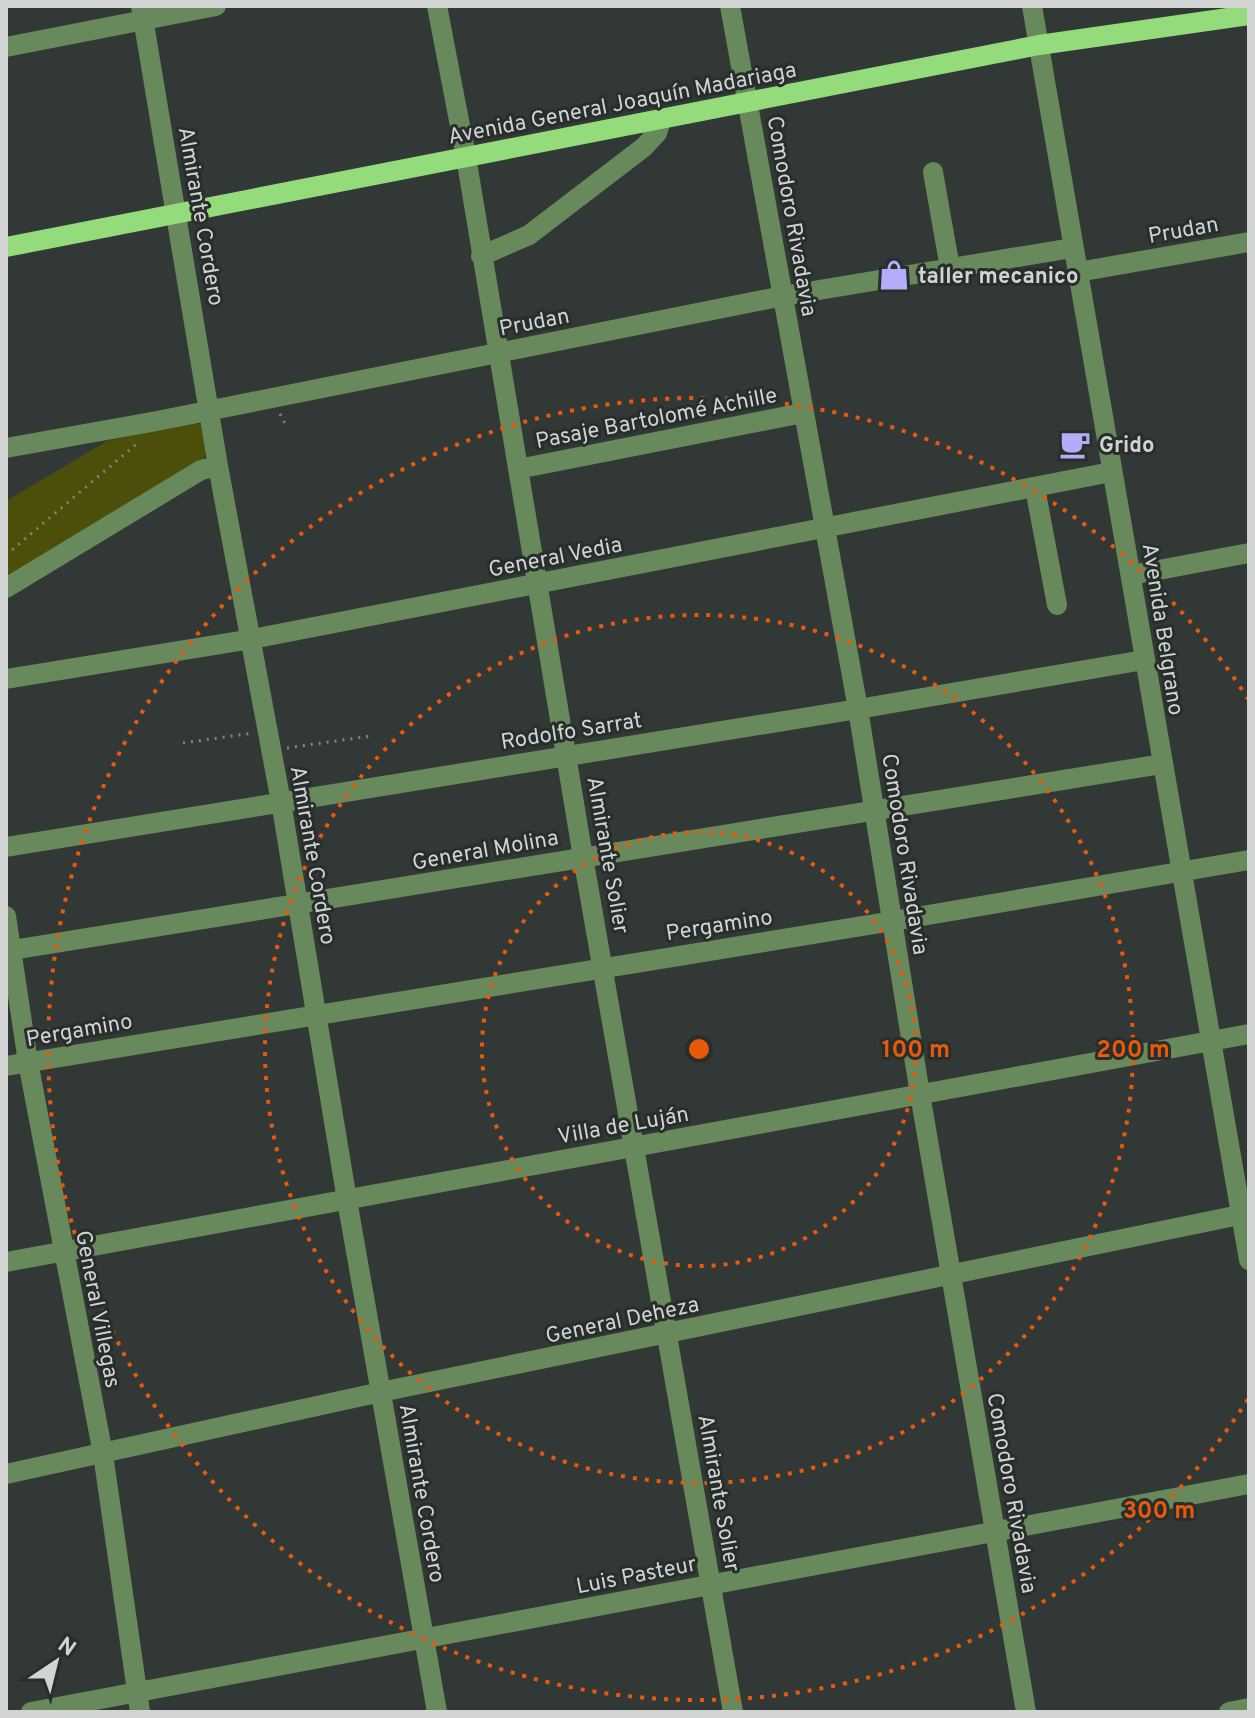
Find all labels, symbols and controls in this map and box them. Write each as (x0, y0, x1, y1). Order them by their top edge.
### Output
street label: Avenida General Joaquín Madariaga (446, 57, 799, 152)
street label: Comodoro Rivadavia (760, 114, 821, 319)
street label: Almirante Cordero (171, 125, 229, 308)
street label: Prudan (1146, 212, 1221, 251)
shop icon: taller mecanico (877, 258, 911, 292)
place label: taller mecanico (918, 264, 1078, 291)
street label: Prudan (497, 303, 572, 343)
street label: Pasaje Bartolomé Achille (533, 383, 780, 456)
cafe icon: Grido (1058, 427, 1092, 461)
place label: Grido (1099, 433, 1154, 460)
street label: General Vedia (486, 532, 625, 585)
street label: Avenida Belgrano (1135, 541, 1188, 717)
street label: Rodolfo Sarrat (499, 708, 644, 757)
street label: Comodoro Rivadavia (874, 752, 933, 957)
street label: Almirante Cordero (283, 764, 341, 947)
street label: Almirante Solier (579, 775, 634, 937)
street label: General Molina (410, 825, 561, 878)
street label: Pergamino (664, 905, 775, 948)
street label: Pergamino (24, 1009, 135, 1054)
centre of rings (685, 1035, 713, 1063)
text: 100 m (882, 1036, 950, 1066)
text: 200 m (1096, 1036, 1170, 1066)
street label: Villa de Luján (556, 1102, 691, 1151)
street label: General Villegas (68, 1228, 125, 1391)
street label: General Deheza (543, 1292, 702, 1351)
street label: Comodoro Rivadavia (980, 1391, 1041, 1596)
street label: Almirante Cordero (392, 1402, 450, 1585)
street label: Almirante Solier (690, 1413, 745, 1575)
text: 300 m (1123, 1497, 1195, 1527)
street label: Luis Pasteur (574, 1551, 699, 1601)
north arrow (16, 1622, 96, 1702)
text: N (52, 1632, 80, 1663)

